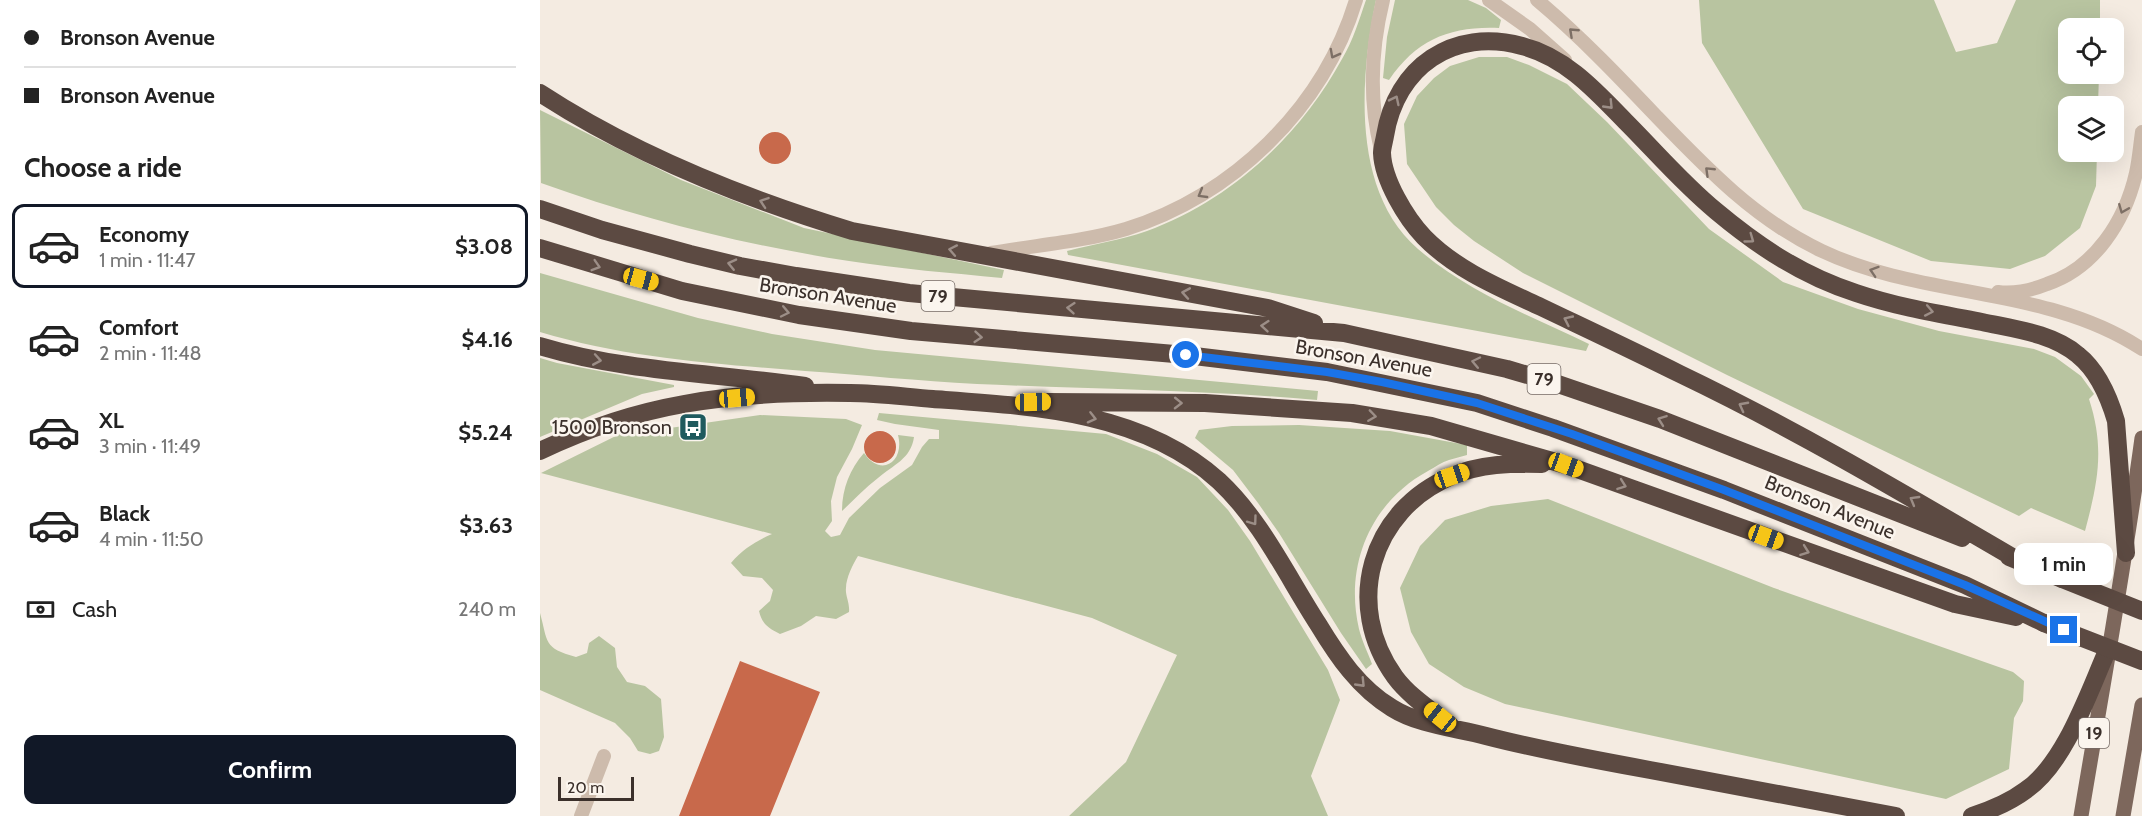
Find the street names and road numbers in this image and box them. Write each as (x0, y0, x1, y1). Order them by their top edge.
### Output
street label: Bronson Avenue (758, 272, 898, 318)
road number: 79 (922, 281, 954, 311)
street label: Bronson Avenue (1294, 334, 1434, 382)
road number: 79 (1528, 364, 1560, 394)
street label: Bronson Avenue (1761, 470, 1899, 544)
road number: 19 (2079, 718, 2109, 748)

